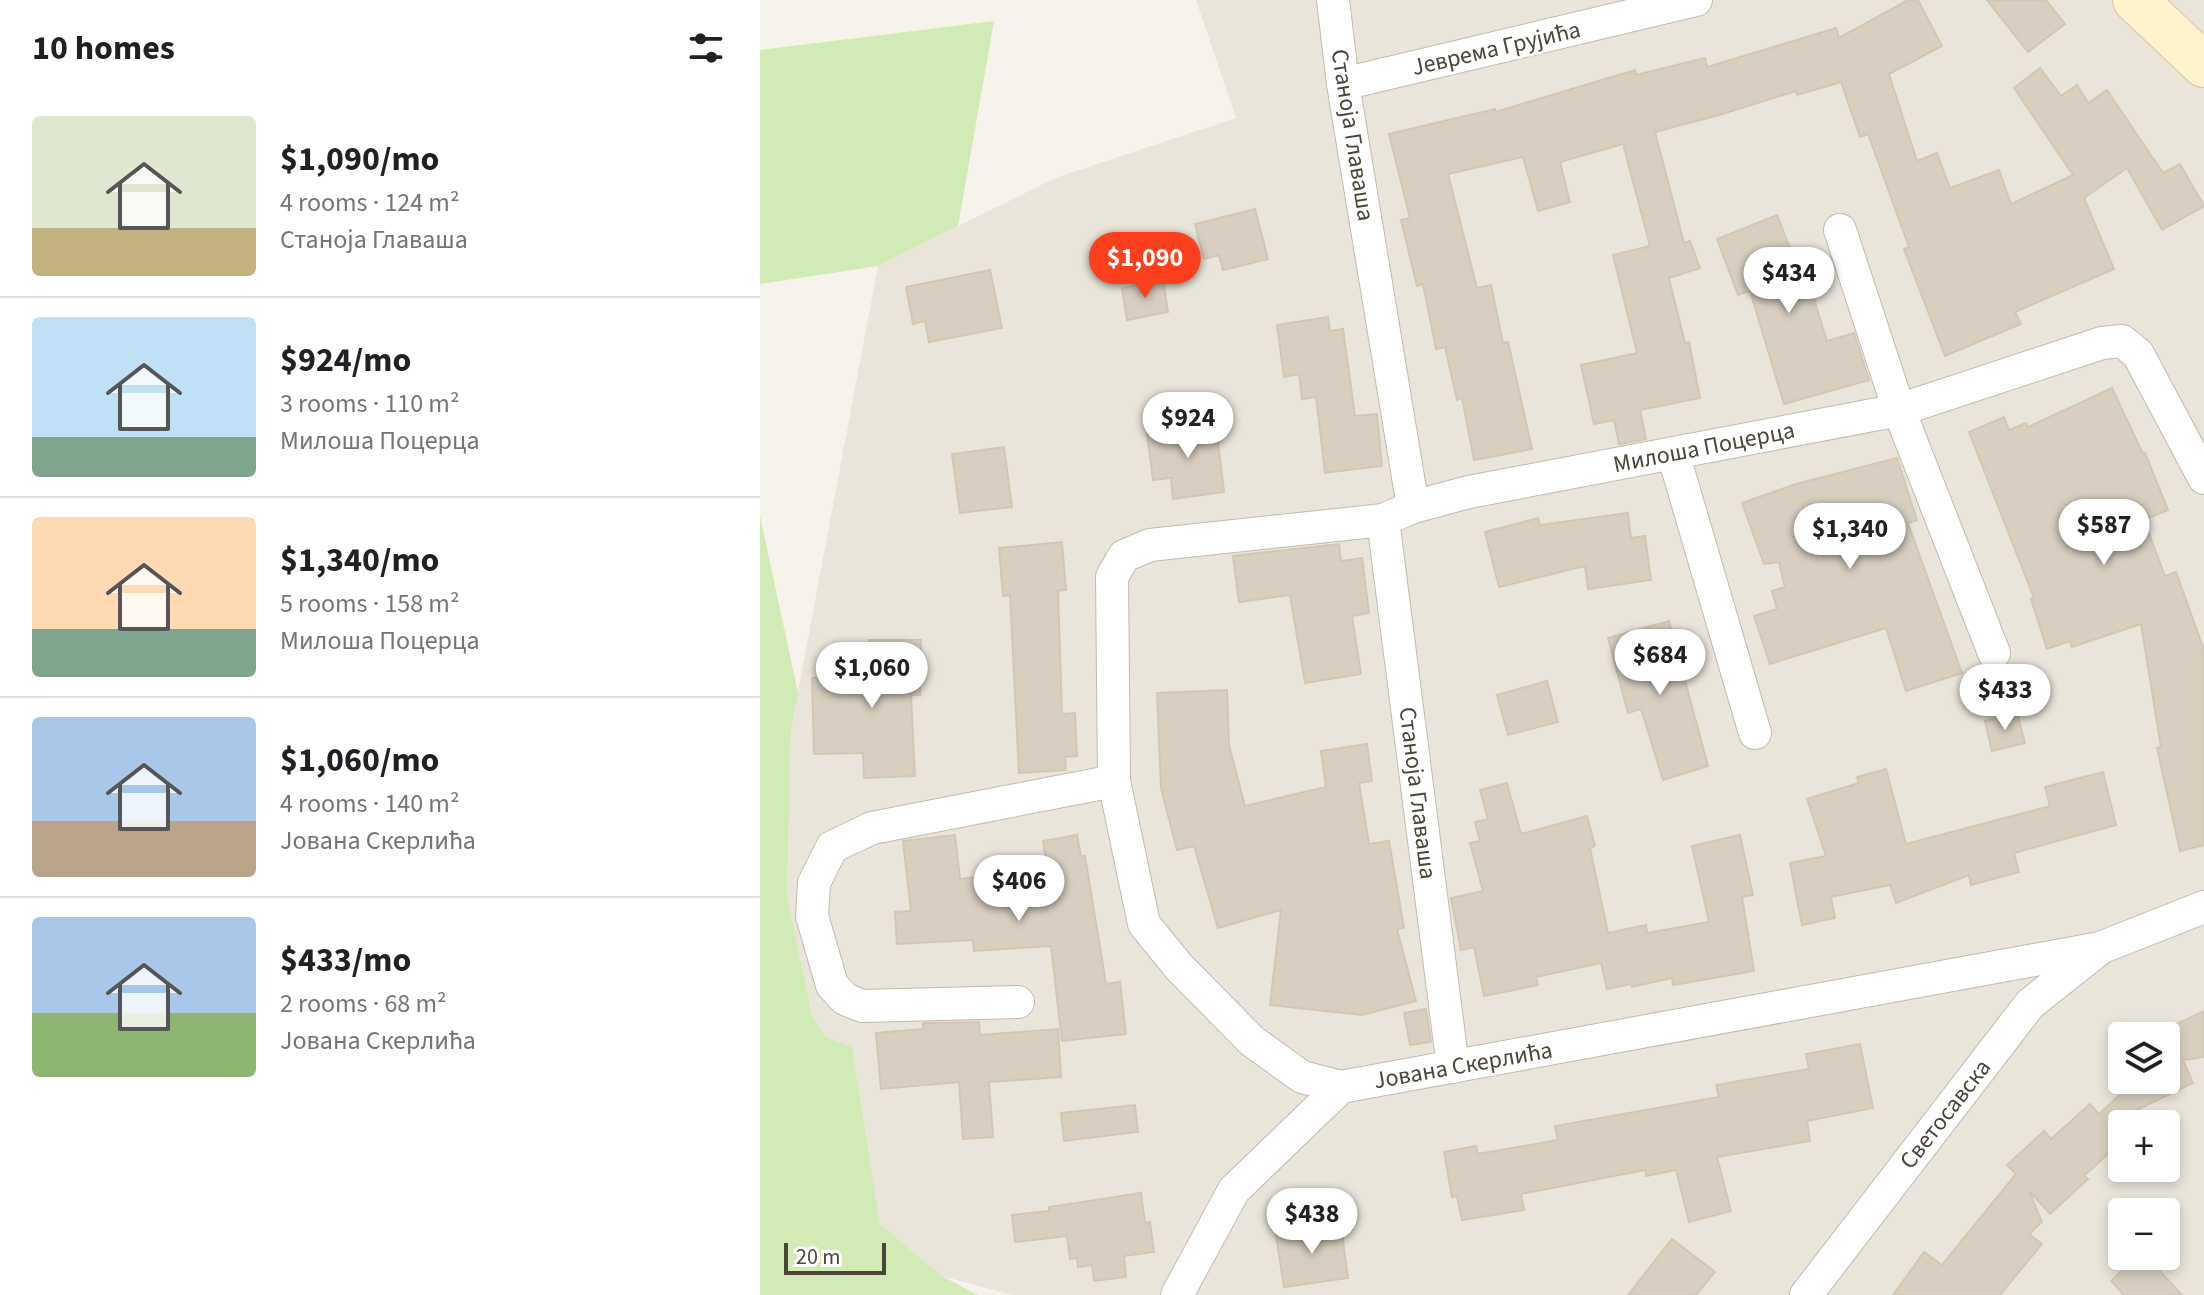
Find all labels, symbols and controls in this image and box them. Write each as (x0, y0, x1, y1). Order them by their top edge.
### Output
street label: Јеврема Грујића (1408, 12, 1584, 85)
text: 10 homes (32, 24, 175, 73)
icon: filters (684, 26, 728, 70)
street label: Станоја Главаша (1322, 47, 1383, 223)
text: $1,090/mo (280, 135, 440, 184)
icon: home (96, 148, 192, 244)
text: 4 rooms · 124 m² (280, 184, 459, 221)
text: Станоја Главаша (280, 221, 468, 258)
pin: $1,090 (1080, 232, 1210, 300)
text: $1,090 (1107, 239, 1183, 276)
pin: $434 (1742, 247, 1836, 315)
text: $434 (1762, 254, 1816, 291)
text: $924/mo (280, 336, 411, 385)
icon: home (96, 349, 192, 445)
text: 3 rooms · 110 m² (280, 385, 459, 422)
pin: $924 (1141, 392, 1235, 460)
text: $924 (1161, 399, 1215, 436)
street label: Милоша Поцерца (1610, 413, 1798, 482)
text: Милоша Поцерца (280, 422, 480, 459)
pin: $587 (2057, 499, 2151, 567)
pin: $1,340 (1785, 503, 1915, 571)
text: $587 (2077, 506, 2131, 543)
text: $1,340 (1812, 510, 1888, 547)
text: $1,340/mo (280, 536, 440, 585)
icon: home (96, 549, 192, 645)
text: 5 rooms · 158 m² (280, 585, 459, 622)
text: Милоша Поцерца (280, 622, 480, 659)
pin: $684 (1613, 629, 1707, 697)
text: $684 (1633, 636, 1687, 673)
pin: $1,060 (807, 642, 937, 710)
text: $1,060 (834, 649, 910, 686)
pin: $433 (1958, 664, 2052, 732)
text: $433 (1978, 671, 2032, 708)
street label: Станоја Главаша (1390, 705, 1445, 881)
text: $1,060/mo (280, 736, 440, 785)
icon: home (96, 749, 192, 845)
text: 4 rooms · 140 m² (280, 785, 459, 822)
text: Јована Скерлића (280, 822, 476, 859)
pin: $406 (972, 855, 1066, 923)
text: $406 (992, 862, 1046, 899)
text: $433/mo (280, 936, 411, 985)
icon: home (96, 949, 192, 1045)
text: 2 rooms · 68 m² (280, 985, 447, 1022)
text: Јована Скерлића (280, 1022, 476, 1059)
map controls (2108, 1022, 2180, 1270)
button: layers (2108, 1022, 2180, 1094)
street label: Јована Скерлића (1371, 1033, 1555, 1098)
street label: Светосавска (1891, 1052, 1999, 1177)
button: + (2108, 1110, 2180, 1182)
pin: $438 (1265, 1188, 1359, 1256)
text: $438 (1285, 1195, 1339, 1232)
button: − (2108, 1198, 2180, 1270)
scale bar (784, 1239, 886, 1275)
text: 20 m (796, 1241, 841, 1273)

